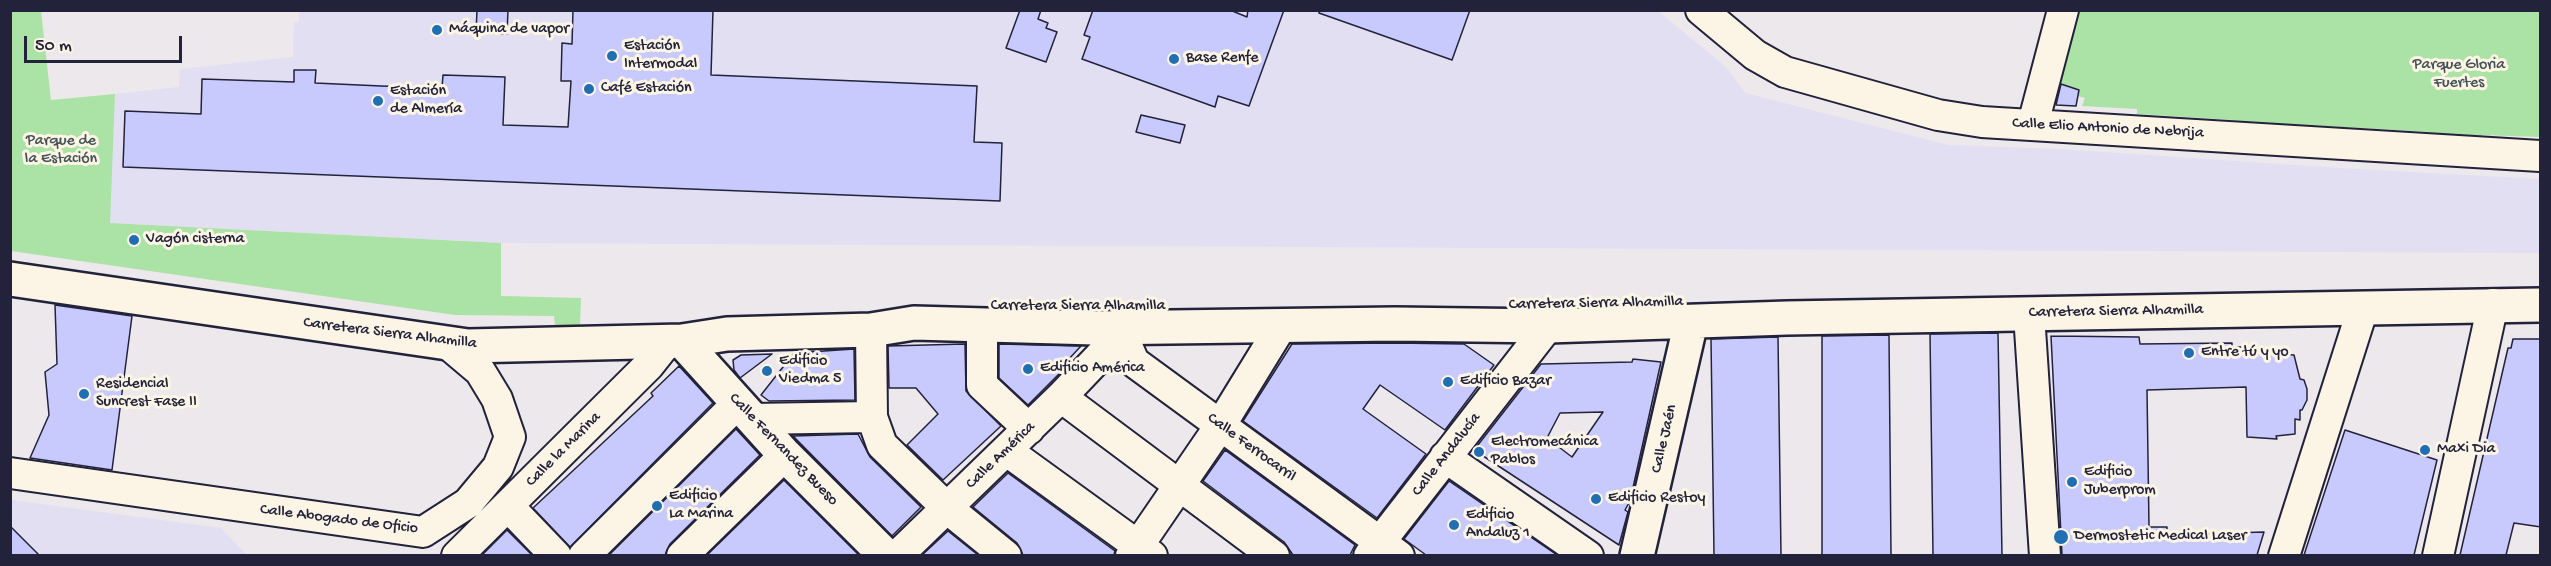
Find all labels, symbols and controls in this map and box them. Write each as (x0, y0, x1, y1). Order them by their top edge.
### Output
place label: Máquina de vapor (449, 20, 569, 40)
marker: Máquina de vapor (430, 23, 444, 37)
scale bar (27, 24, 184, 62)
text: 50 m (35, 36, 72, 57)
place label: Estación Intermodal (624, 37, 697, 75)
marker: Estación Intermodal (605, 49, 619, 63)
place label: Base Renfe (1186, 49, 1258, 69)
marker: Base Renfe (1167, 52, 1181, 66)
park label: Parque Gloria Fuertes (2413, 56, 2505, 94)
place label: Café Estación (601, 79, 692, 99)
place label: Estación de Almería (390, 82, 462, 120)
marker: Café Estación (582, 82, 596, 96)
marker: Estación de Almería (371, 94, 385, 108)
street label: Calle Elio Antonio de Nebrija (2012, 114, 2204, 144)
park label: Parque de la Estación (25, 132, 97, 170)
place label: Vagón cisterna (146, 230, 244, 250)
marker: Vagón cisterna (127, 233, 141, 247)
street label: Carretera Sierra Alhamilla (1509, 293, 1683, 315)
street label: Carretera Sierra Alhamilla (991, 297, 1165, 317)
street label: Carretera Sierra Alhamilla (2029, 301, 2203, 323)
street label: Carretera Sierra Alhamilla (302, 314, 478, 354)
place label: Entre tú y yo (2201, 343, 2288, 363)
marker: Entre tú y yo (2182, 346, 2196, 360)
place label: Edificio Viedma 5 (779, 352, 841, 390)
place label: Edificio América (1040, 359, 1145, 379)
marker: Edificio América (1021, 362, 1035, 376)
marker: Edificio Viedma 5 (760, 364, 774, 378)
place label: Edificio Bazar (1460, 372, 1551, 392)
place label: Residencial Suncrest Fase II (96, 375, 197, 413)
marker: Edificio Bazar (1441, 375, 1455, 389)
marker: Residencial Suncrest Fase II (77, 387, 91, 401)
street label: Calle Fernandez Bueso (724, 390, 842, 510)
street label: Calle Jaén (1648, 403, 1682, 475)
street label: Calle la Marina (522, 408, 606, 492)
street label: Calle Ferrocarril (1203, 409, 1299, 487)
street label: Calle Andalucía (1408, 409, 1486, 501)
street label: Calle América (962, 418, 1040, 494)
place label: Electromecánica Pablos (1491, 433, 1598, 471)
place label: Maxi Dia (2437, 440, 2495, 460)
marker: Maxi Dia (2418, 443, 2432, 457)
marker: Electromecánica Pablos (1472, 445, 1486, 459)
place label: Edificio Juberprom (2084, 463, 2156, 501)
marker: Edificio Juberprom (2065, 475, 2079, 489)
place label: Edificio La Marina (669, 487, 733, 525)
place label: Edificio Restoy (1608, 489, 1705, 509)
marker: Edificio Restoy (1589, 492, 1603, 506)
marker: Edificio La Marina (650, 499, 664, 513)
street label: Calle Abogado de Oficio (259, 501, 419, 539)
place label: Edificio Andaluz 1 (1466, 506, 1530, 544)
marker: Edificio Andaluz 1 (1447, 518, 1461, 532)
place label: Dermostetic Medical Laser (2074, 527, 2246, 547)
marker: Dermostetic Medical Laser (2052, 528, 2070, 546)

